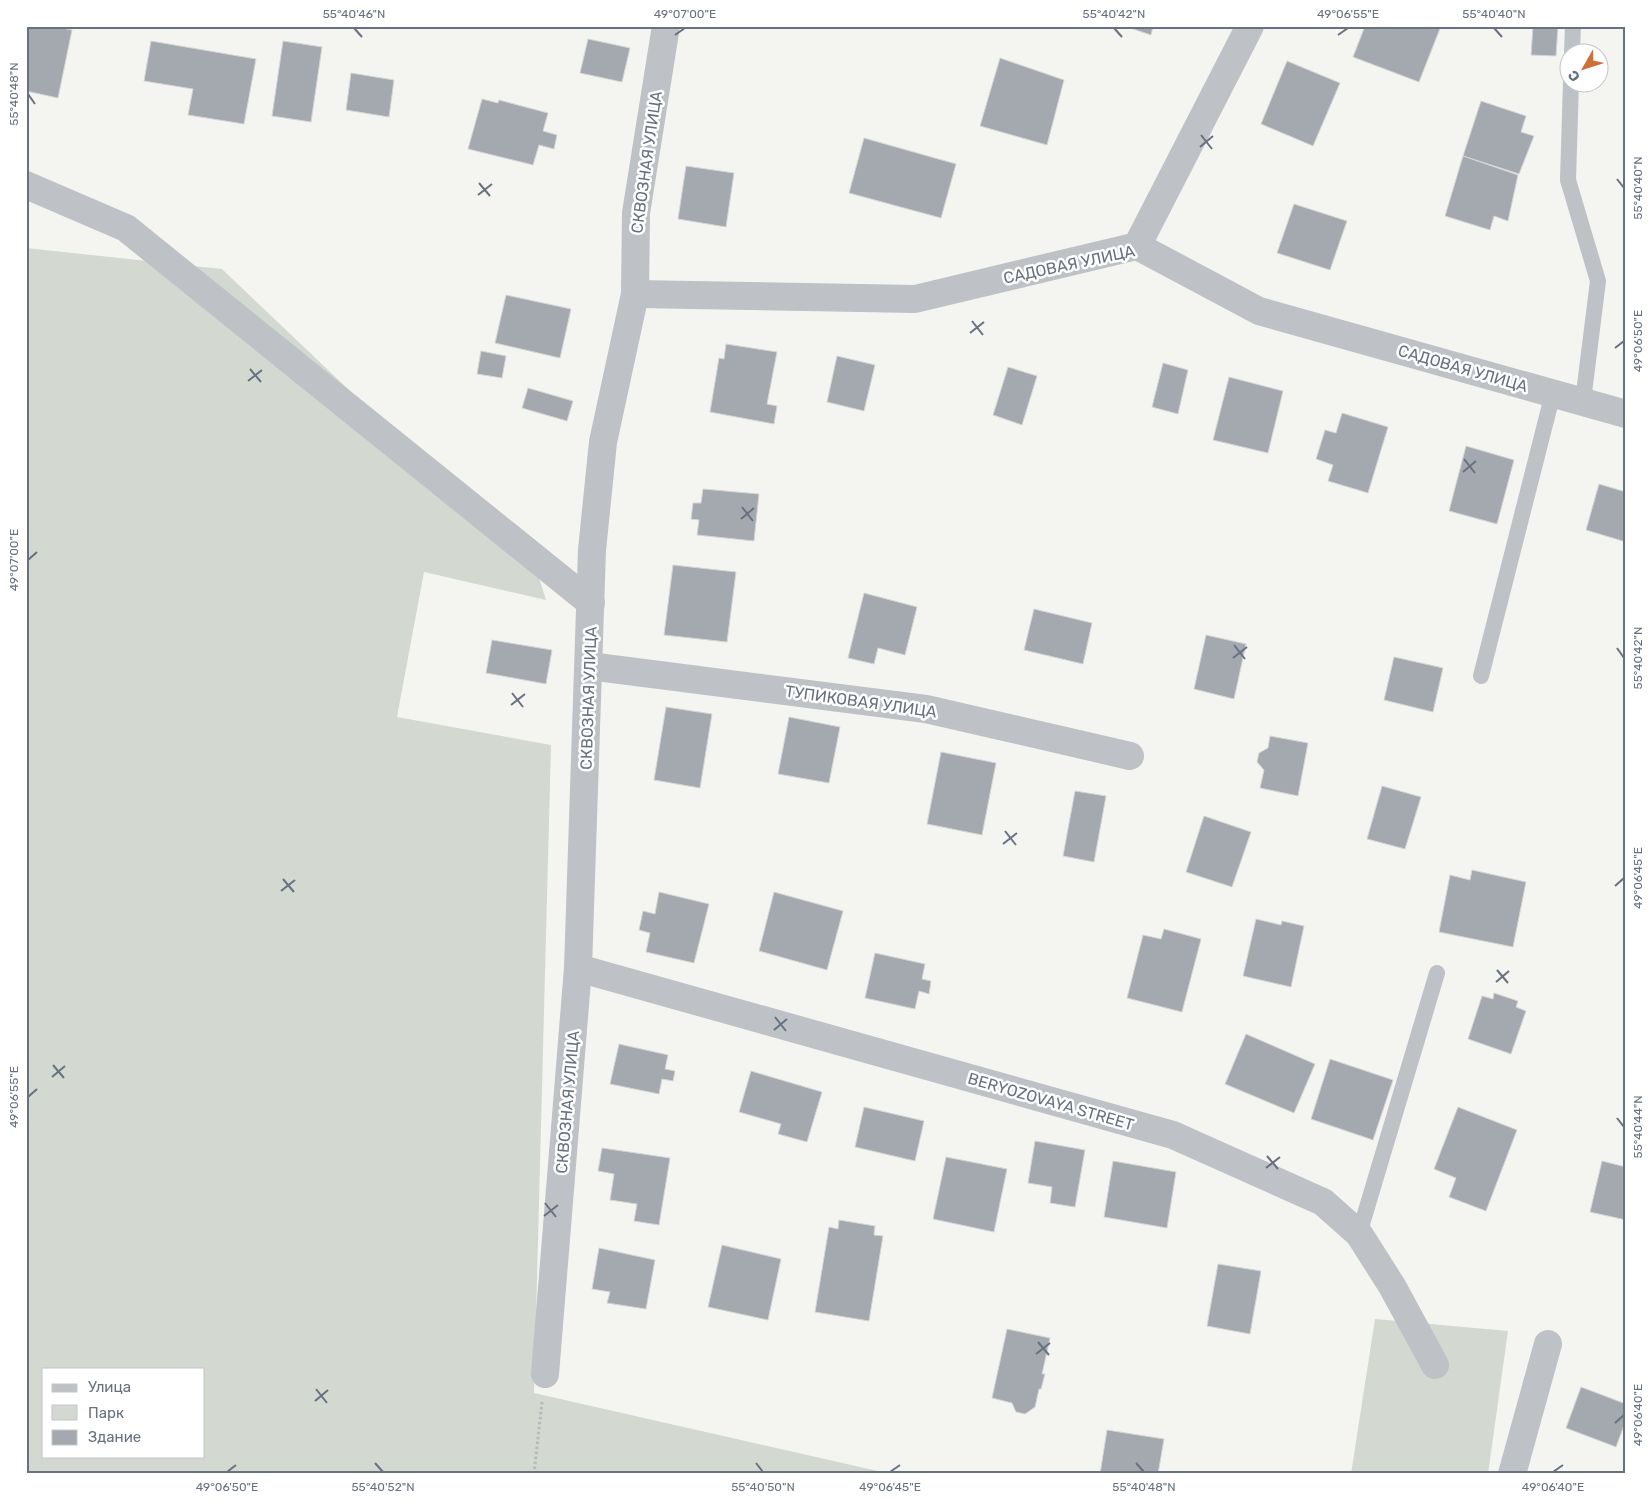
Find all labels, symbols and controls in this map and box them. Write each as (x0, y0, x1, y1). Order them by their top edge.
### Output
text: 55°40'46"N (323, 7, 385, 21)
text: 49°07'00"E (654, 7, 716, 21)
text: 55°40'42"N (1083, 7, 1145, 21)
text: 49°06'55"E (1317, 7, 1379, 21)
text: 55°40'40"N (1462, 7, 1526, 21)
north arrow (1560, 42, 1610, 92)
text: 55°40'48"N (7, 62, 21, 126)
text: С (1564, 67, 1584, 85)
street label: СКВОЗНАЯ УЛИЦА (627, 89, 666, 234)
text: 55°40'40"N (1631, 156, 1645, 220)
street label: САДОВАЯ УЛИЦА (1002, 241, 1137, 288)
text: 49°06'50"E (1631, 310, 1645, 372)
street label: САДОВАЯ УЛИЦА (1396, 341, 1530, 396)
text: 49°07'00"E (7, 529, 21, 591)
street label: СКВОЗНАЯ УЛИЦА (577, 626, 601, 770)
text: 55°40'42"N (1631, 627, 1645, 689)
street label: ТУПИКОВАЯ УЛИЦА (784, 681, 938, 722)
text: 49°06'45"E (1631, 847, 1645, 909)
street label: СКВОЗНАЯ УЛИЦА (552, 1029, 583, 1174)
text: 49°06'55"E (7, 1066, 21, 1128)
street label: BERYOZOVAYA STREET (966, 1069, 1136, 1134)
text: 55°40'44"N (1631, 1096, 1645, 1158)
legend (42, 1368, 205, 1458)
text: Улица (88, 1378, 131, 1396)
text: 49°06'40"E (1631, 1384, 1645, 1446)
text: Парк (88, 1404, 124, 1422)
text: Здание (88, 1428, 141, 1446)
text: 49°06'50"E (196, 1480, 258, 1494)
text: 55°40'52"N (351, 1480, 415, 1494)
text: 55°40'50"N (731, 1480, 795, 1494)
text: 49°06'45"E (859, 1480, 921, 1494)
text: 55°40'48"N (1112, 1480, 1176, 1494)
text: 49°06'40"E (1522, 1480, 1584, 1494)

